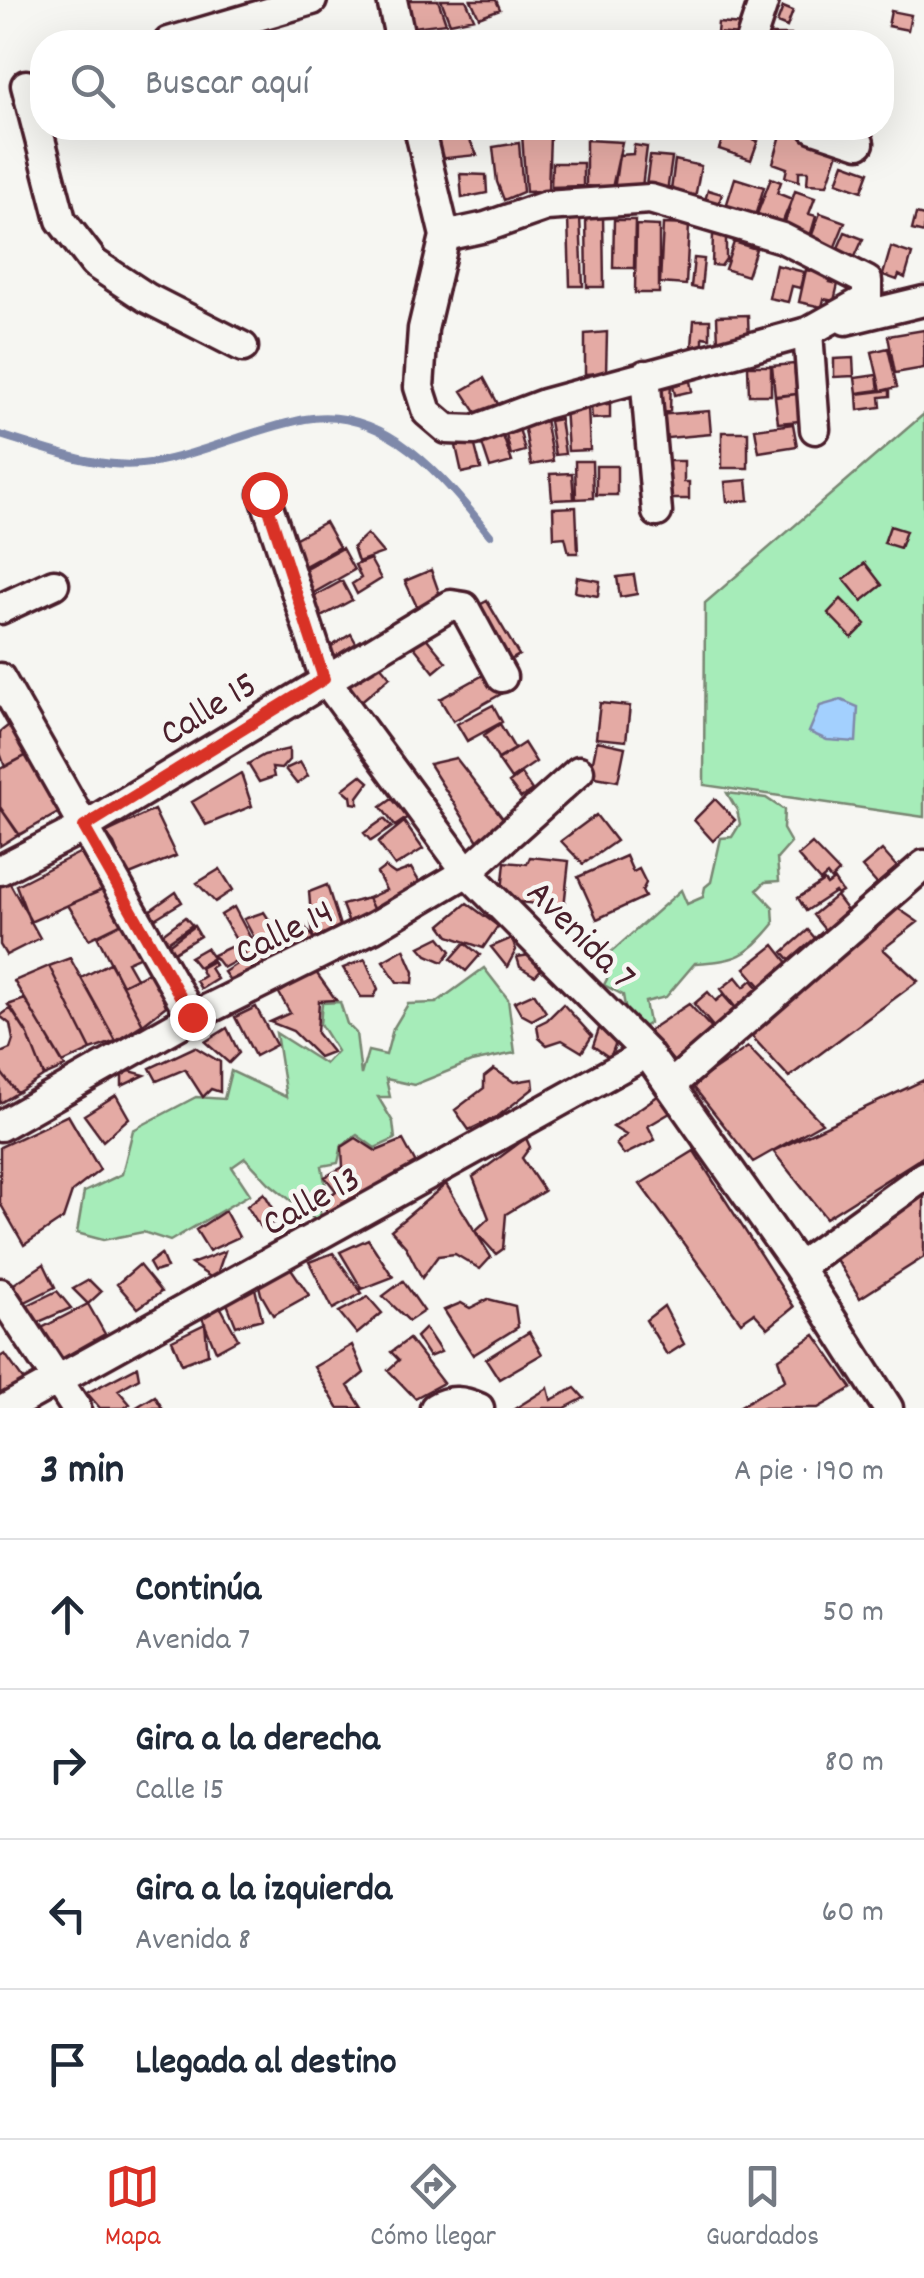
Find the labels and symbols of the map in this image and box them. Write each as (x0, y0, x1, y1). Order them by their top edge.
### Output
route start (242, 472, 288, 518)
street label: Calle 15 (150, 660, 269, 763)
street label: Avenida 7 (511, 869, 647, 1005)
street label: Calle 14 (227, 887, 344, 983)
route end (170, 995, 216, 1041)
street label: Calle 13 (253, 1154, 372, 1253)

